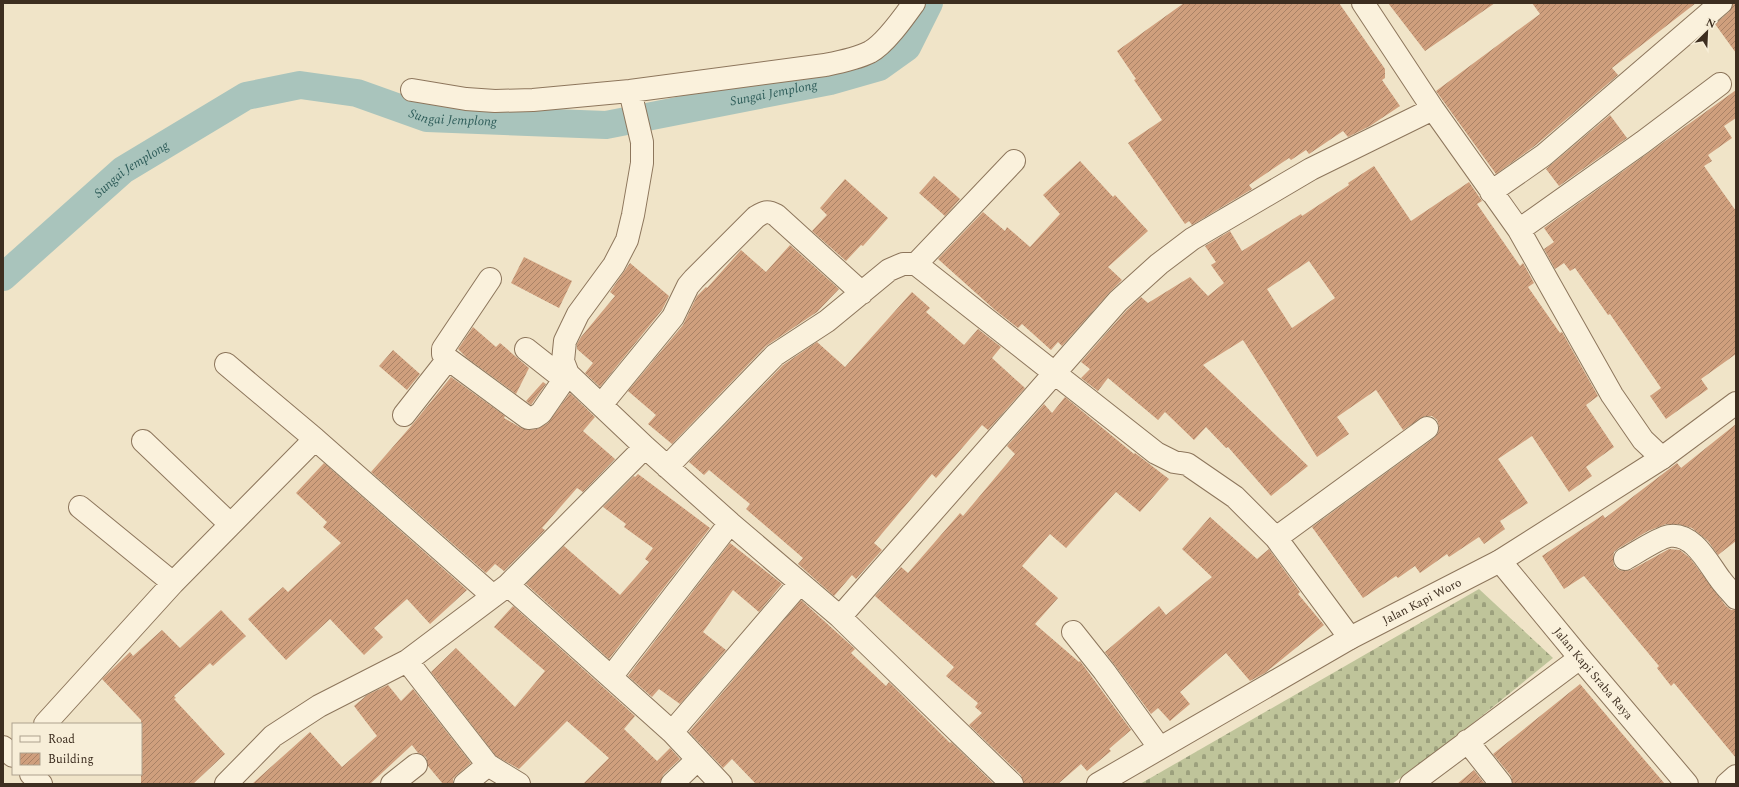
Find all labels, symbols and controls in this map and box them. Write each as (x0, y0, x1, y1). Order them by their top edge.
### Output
north arrow (1687, 12, 1727, 52)
text: N (1703, 14, 1718, 33)
water label: Sungai Jemplong (728, 75, 820, 111)
water label: Sungai Jemplong (406, 103, 498, 132)
water label: Sungai Jemplong (89, 135, 174, 203)
street label: Jalan Kapi Woro (1379, 573, 1465, 630)
street label: Jalan Kapi Sraba Raya (1548, 623, 1637, 724)
legend (12, 723, 142, 775)
text: Road (48, 730, 75, 749)
text: Building (48, 750, 94, 769)

